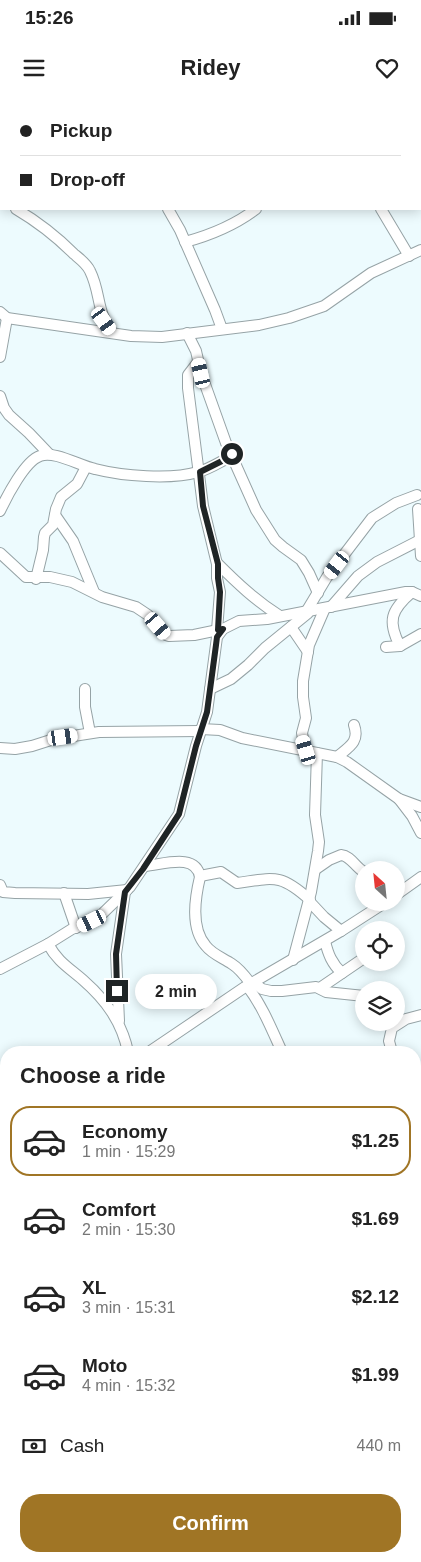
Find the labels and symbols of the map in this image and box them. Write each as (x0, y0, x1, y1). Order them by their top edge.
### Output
car (89, 304, 118, 338)
car (190, 357, 211, 389)
route start (221, 443, 243, 465)
car (321, 549, 352, 581)
car (142, 610, 173, 642)
car (47, 727, 78, 747)
car (294, 733, 317, 767)
north arrow (355, 861, 405, 911)
car (75, 908, 108, 934)
callout: 2 min (134, 974, 217, 1008)
route end (106, 980, 128, 1002)

